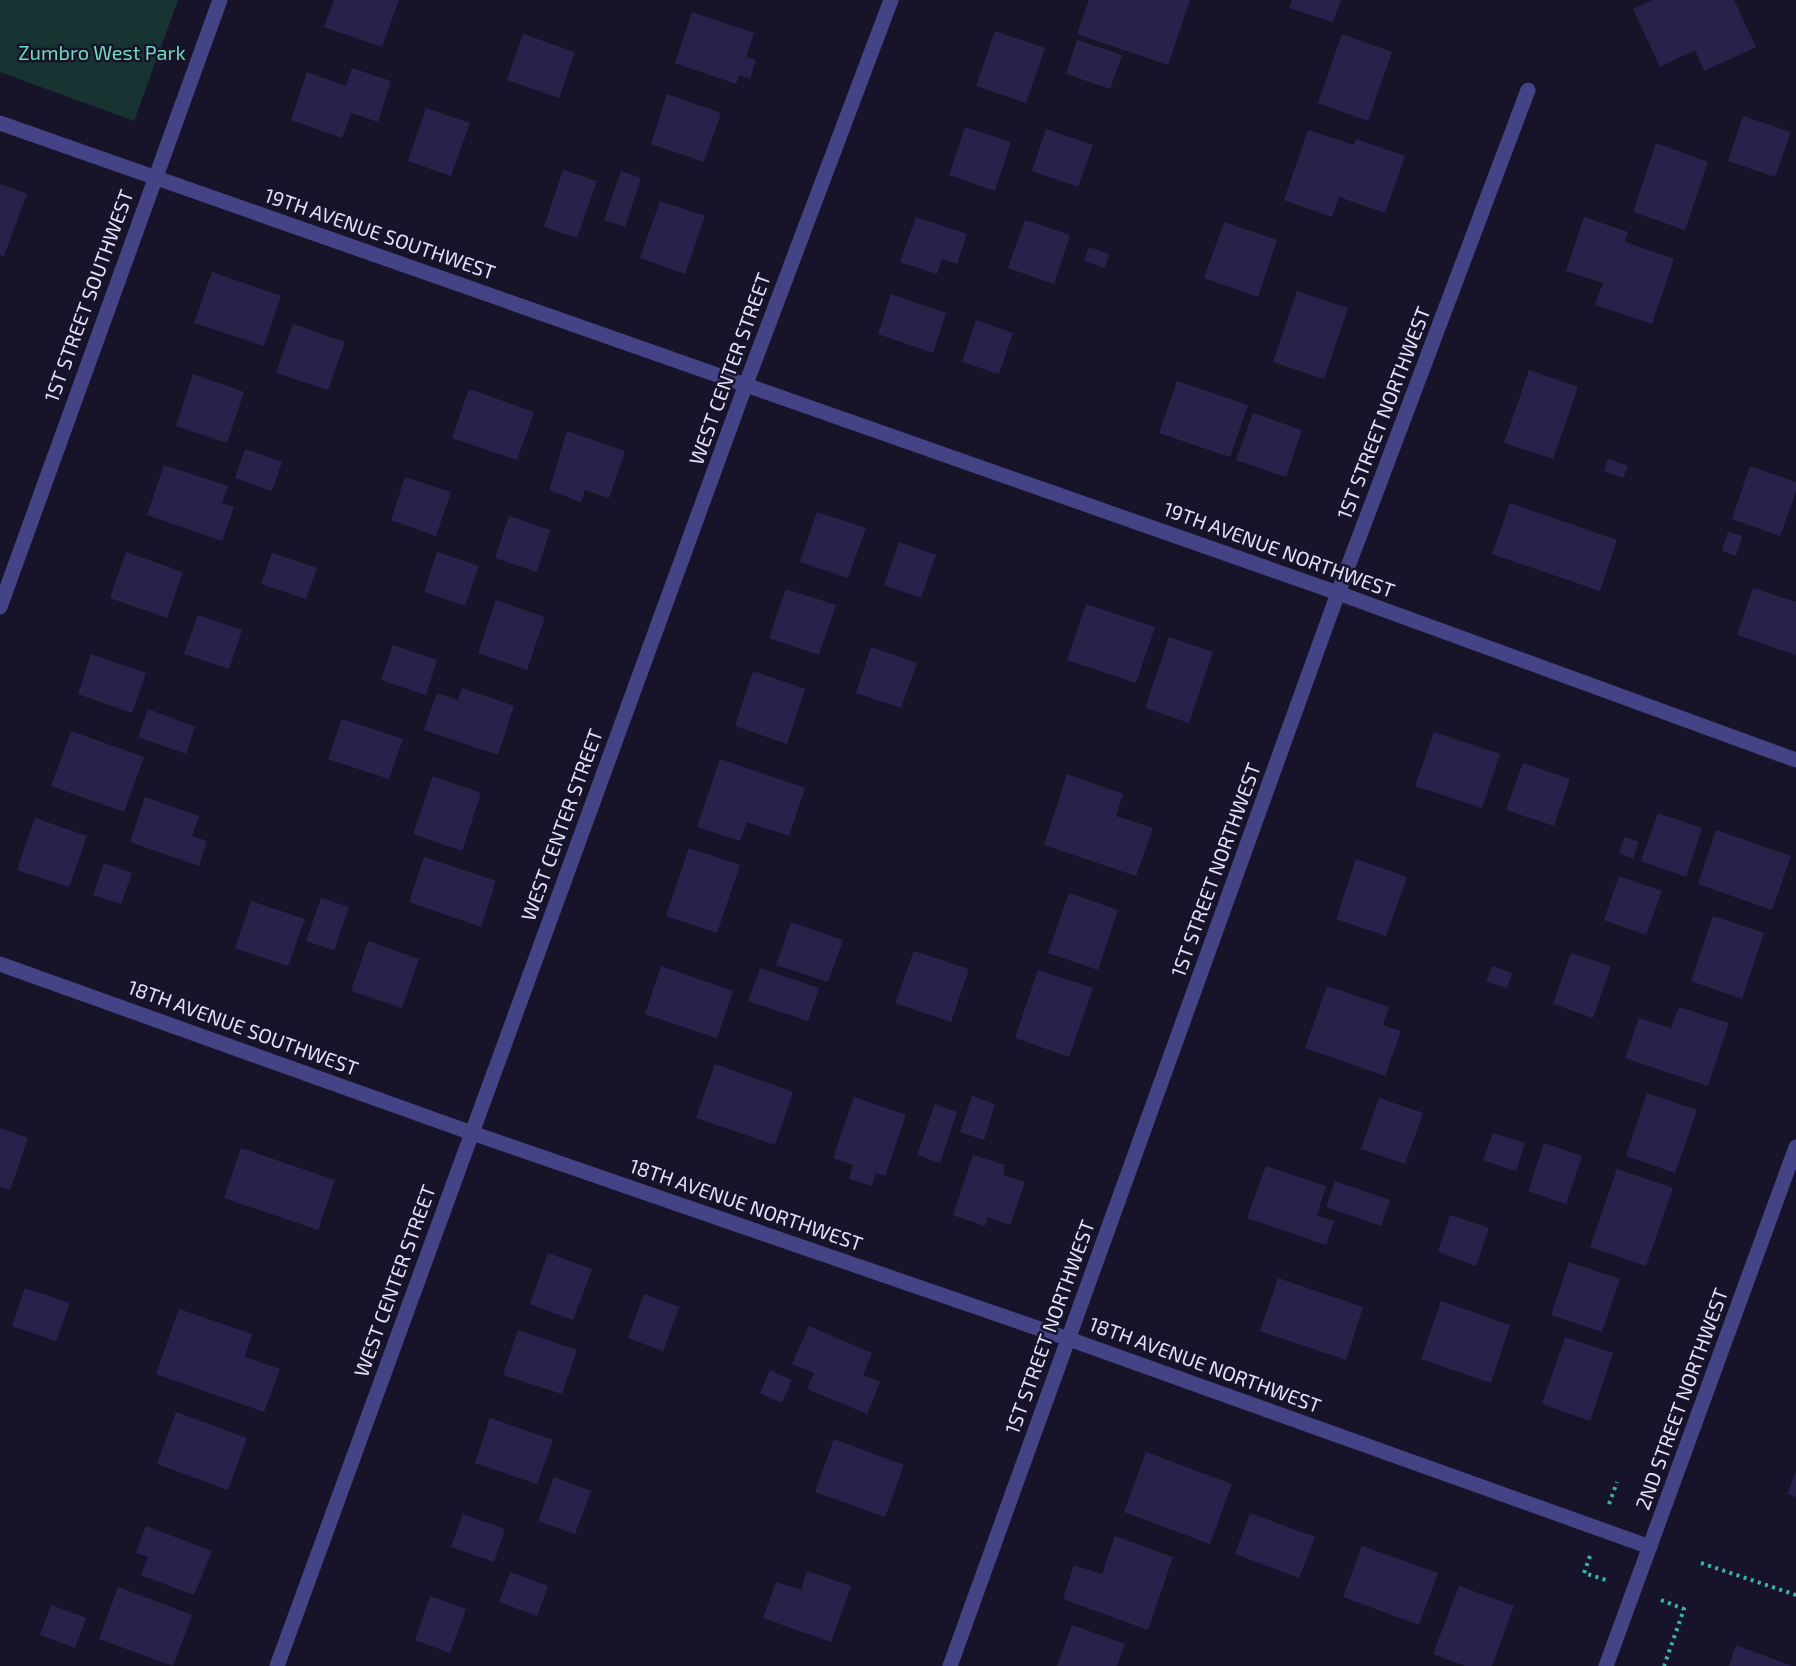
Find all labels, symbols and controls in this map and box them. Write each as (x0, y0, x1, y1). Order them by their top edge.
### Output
park label: Zumbro West Park (18, 40, 186, 64)
street label: 19TH AVENUE SOUTHWEST (262, 182, 499, 284)
street label: 1ST STREET SOUTHWEST (38, 186, 138, 405)
street label: WEST CENTER STREET (683, 269, 775, 468)
street label: 1ST STREET NORTHWEST (1331, 303, 1435, 522)
street label: 19TH AVENUE NORTHWEST (1161, 496, 1399, 602)
street label: WEST CENTER STREET (515, 725, 607, 924)
street label: 1ST STREET NORTHWEST (1165, 759, 1265, 980)
street label: 18TH AVENUE SOUTHWEST (125, 974, 362, 1080)
street label: 18TH AVENUE NORTHWEST (627, 1153, 866, 1255)
street label: WEST CENTER STREET (348, 1181, 440, 1380)
street label: 1ST STREET NORTHWEST (999, 1216, 1099, 1437)
street label: 2ND STREET NORTHWEST (1630, 1284, 1732, 1513)
street label: 18TH AVENUE NORTHWEST (1086, 1311, 1325, 1417)

